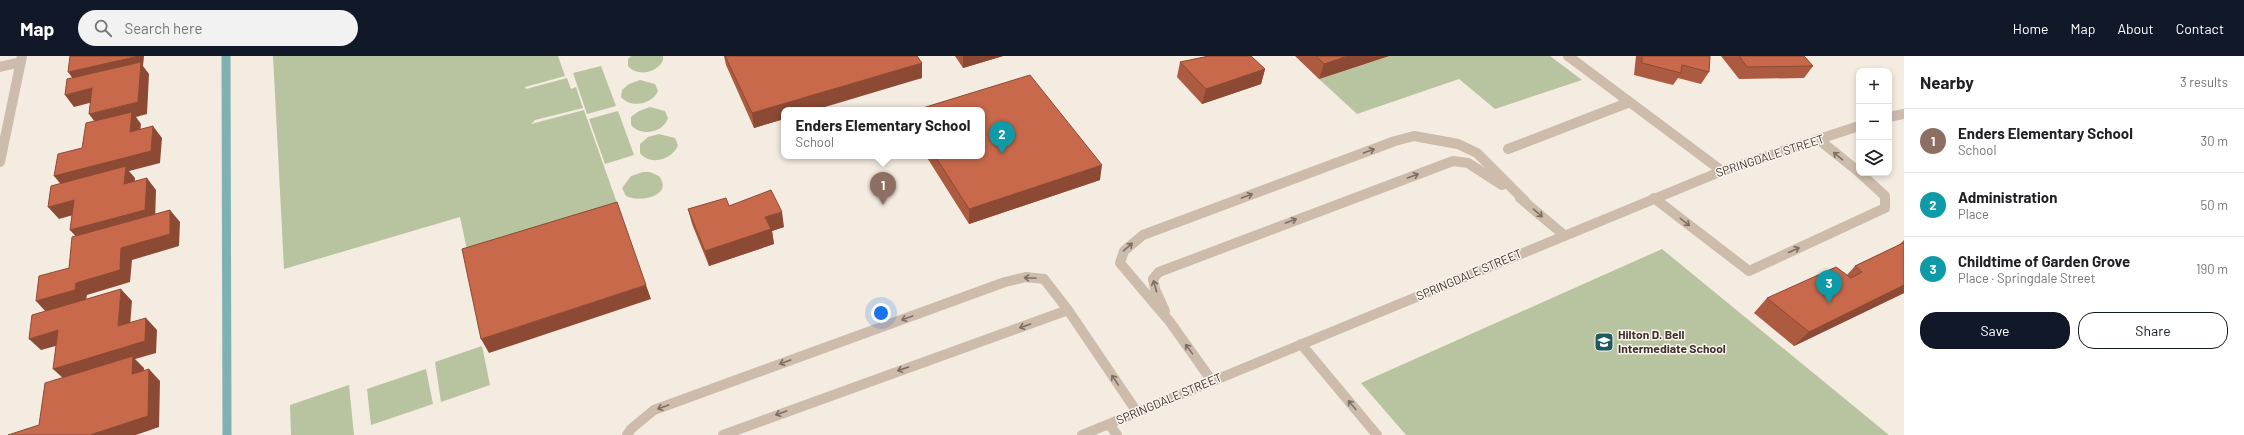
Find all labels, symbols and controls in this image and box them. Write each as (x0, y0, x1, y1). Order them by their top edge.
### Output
search box (78, 10, 358, 46)
text: Map (20, 17, 54, 40)
icon: search (92, 17, 114, 39)
text: Search here (124, 19, 202, 37)
text: Home (2013, 20, 2049, 37)
text: Map (2071, 20, 2095, 37)
text: About (2117, 20, 2154, 37)
text: Contact (2176, 20, 2224, 37)
map controls (1856, 68, 1892, 176)
button: + (1856, 68, 1892, 104)
text: Nearby (1920, 72, 1974, 92)
text: 3 results (2180, 74, 2228, 90)
button: − (1856, 104, 1892, 140)
popup (781, 107, 985, 159)
text: Enders Elementary School (796, 116, 970, 134)
pin: 2 (989, 121, 1015, 154)
text: Enders Elementary School (1958, 124, 2133, 142)
street label: SPRINGDALE STREET (1714, 131, 1826, 179)
text: 1 (1931, 133, 1935, 149)
text: 30 m (2201, 133, 2228, 149)
text: School (796, 134, 834, 150)
button: layers (1856, 140, 1892, 176)
text: School (1958, 142, 1996, 158)
one-way arrow (1362, 146, 1374, 154)
one-way arrow (1833, 151, 1844, 160)
pin: 1 (870, 172, 896, 205)
one-way arrow (1406, 172, 1418, 180)
text: Administration (1958, 188, 2057, 206)
one-way arrow (1241, 192, 1253, 200)
text: 2 (1929, 197, 1937, 213)
text: 50 m (2201, 197, 2228, 213)
text: Place (1958, 206, 1989, 222)
one-way arrow (1532, 208, 1543, 217)
one-way arrow (1284, 217, 1296, 225)
one-way arrow (1680, 218, 1691, 226)
one-way arrow (1123, 243, 1134, 252)
street label: SPRINGDALE STREET (1414, 245, 1524, 303)
one-way arrow (1788, 246, 1800, 253)
text: Childtime of Garden Grove (1958, 252, 2130, 270)
text: 3 (1929, 261, 1937, 277)
text: 190 m (2196, 261, 2228, 277)
pin: 3 (1816, 270, 1842, 303)
text: Place · Springdale Street (1958, 270, 2095, 286)
one-way arrow (1024, 274, 1037, 282)
one-way arrow (1151, 280, 1158, 293)
your location (871, 303, 891, 323)
button: Save (1920, 312, 2070, 349)
button: Share (2078, 312, 2228, 349)
one-way arrow (902, 314, 914, 322)
one-way arrow (1019, 323, 1032, 330)
place label: Hilton D. Bell Intermediate School (1618, 327, 1726, 355)
school or university icon: Hilton D. Bell Intermediate School (1593, 331, 1615, 353)
one-way arrow (1185, 344, 1193, 355)
one-way arrow (780, 359, 792, 367)
one-way arrow (896, 366, 909, 373)
street label: SPRINGDALE STREET (1114, 369, 1224, 427)
one-way arrow (1111, 375, 1119, 386)
one-way arrow (1347, 400, 1356, 410)
one-way arrow (657, 404, 670, 411)
one-way arrow (775, 410, 787, 418)

